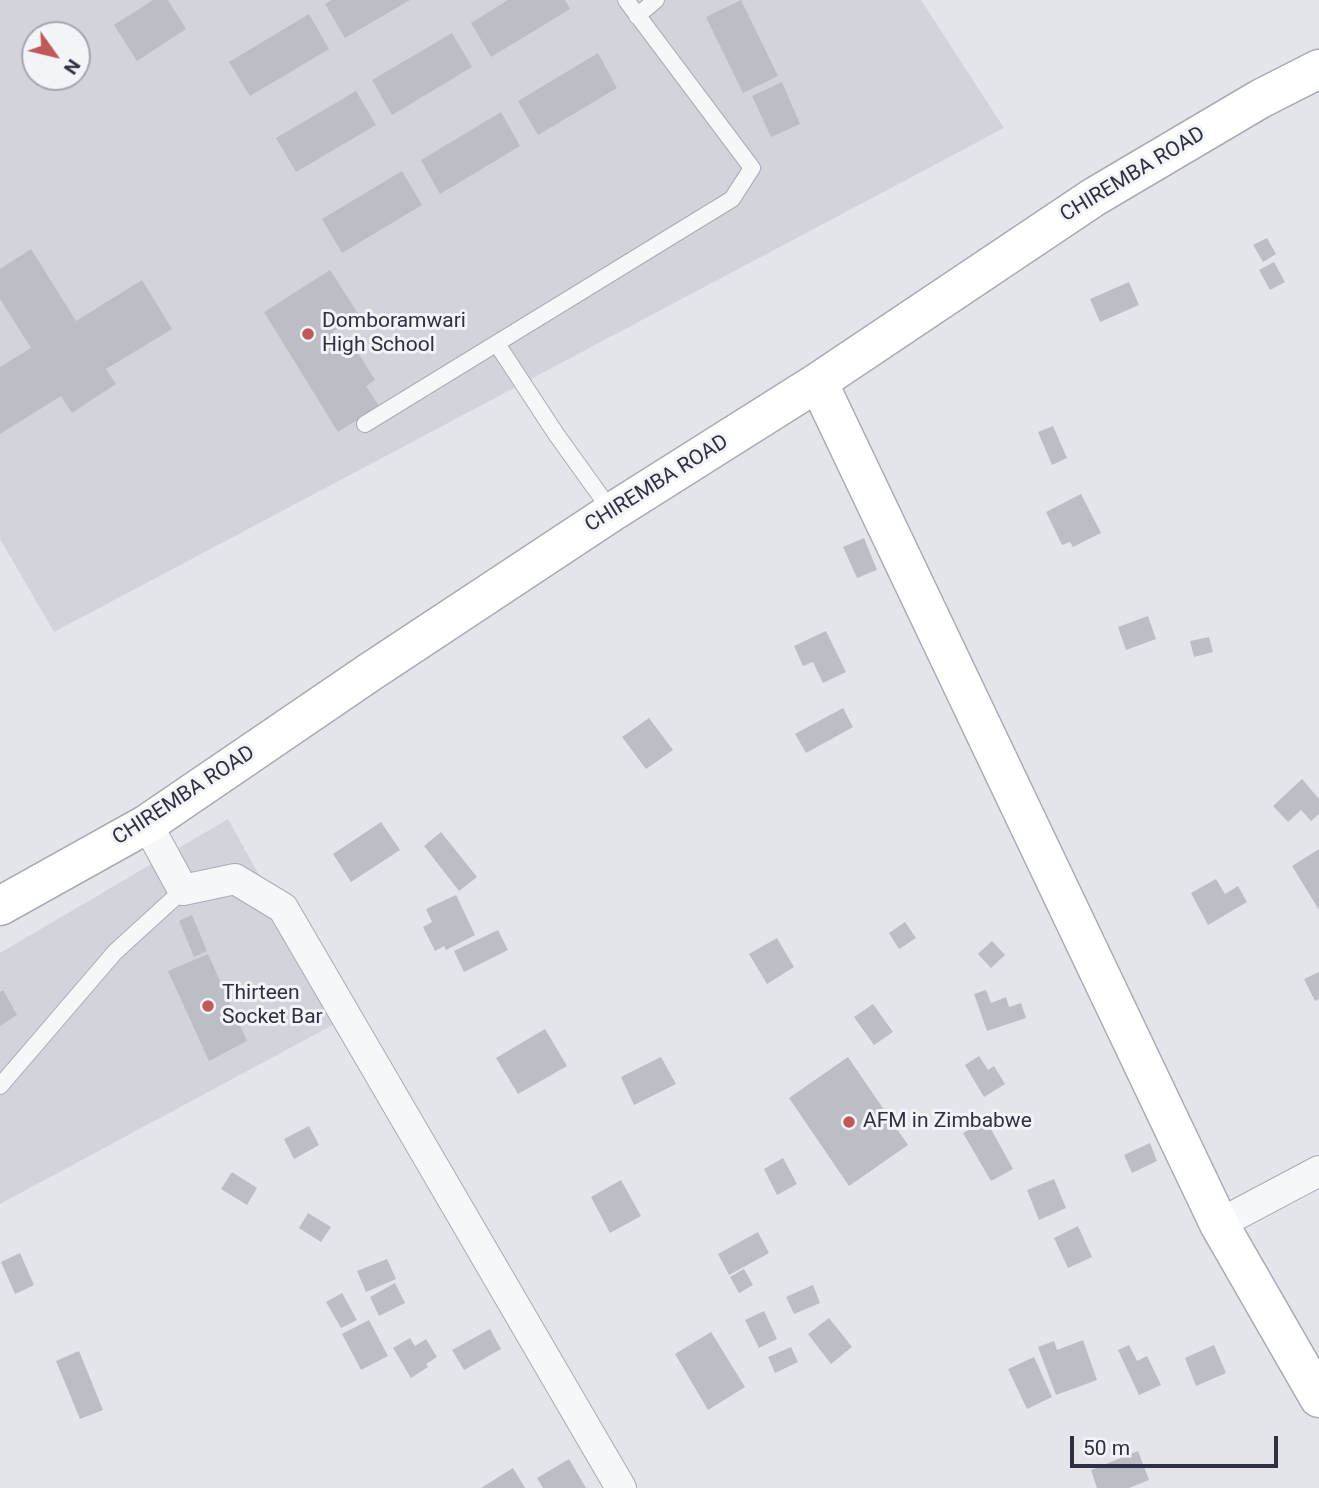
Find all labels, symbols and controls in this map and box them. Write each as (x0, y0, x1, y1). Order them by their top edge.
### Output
north arrow (21, 21, 91, 91)
text: N (59, 55, 85, 79)
street label: CHIREMBA ROAD (1056, 122, 1210, 228)
place label: Domboramwari High School (322, 309, 466, 359)
marker: Domboramwari High School (300, 326, 316, 342)
street label: CHIREMBA ROAD (581, 430, 733, 538)
street label: CHIREMBA ROAD (108, 741, 260, 851)
place label: Thirteen Socket Bar (222, 981, 323, 1031)
marker: Thirteen Socket Bar (200, 998, 216, 1014)
place label: AFM in Zimbabwe (863, 1109, 1032, 1135)
marker: AFM in Zimbabwe (841, 1114, 857, 1130)
scale bar (1074, 1422, 1282, 1466)
text: 50 m (1083, 1436, 1130, 1460)

